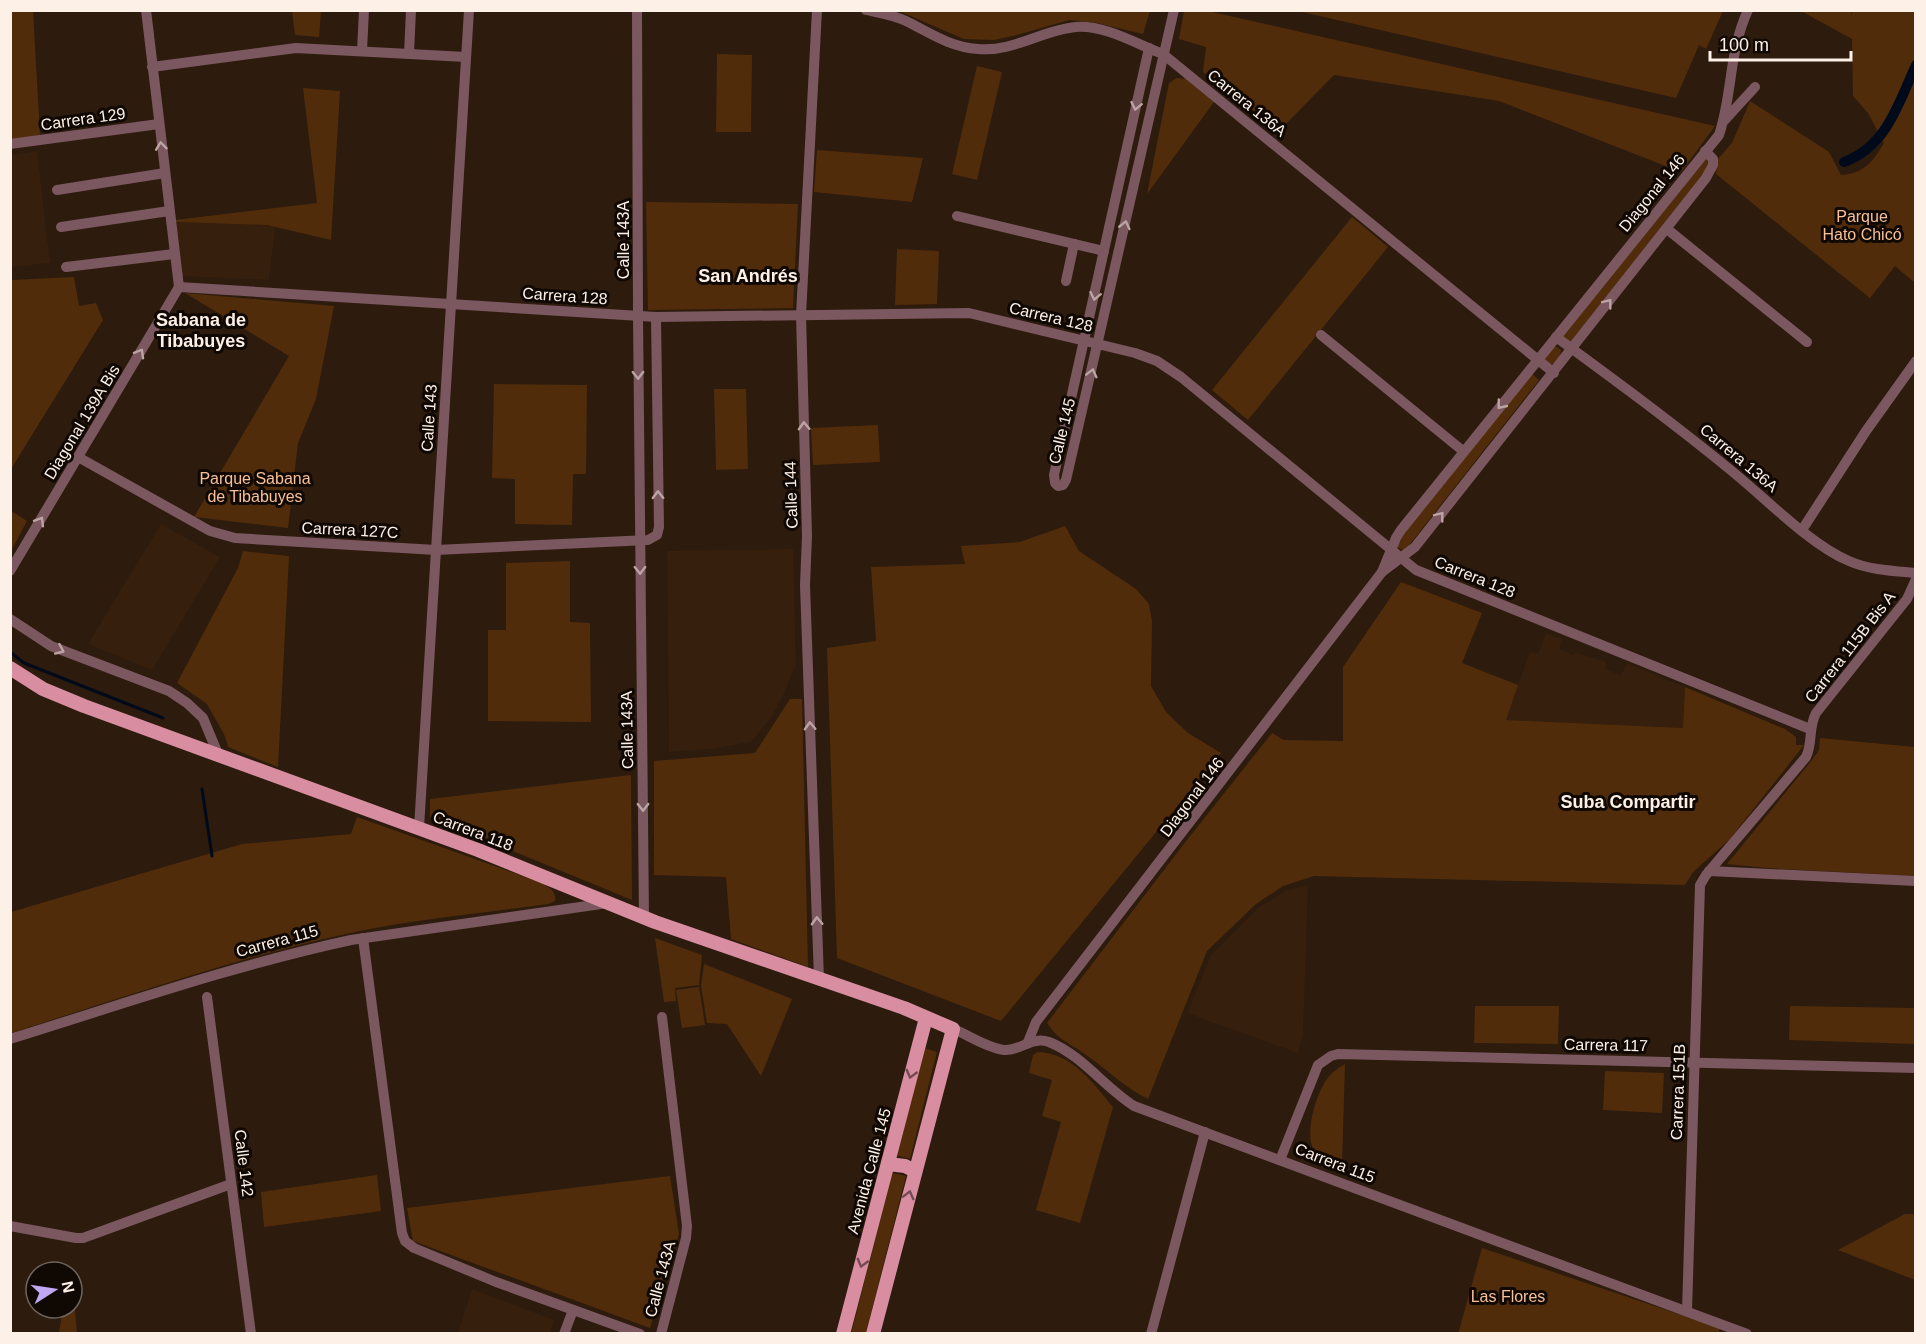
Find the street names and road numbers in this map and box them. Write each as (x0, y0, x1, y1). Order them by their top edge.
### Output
street label: Carrera 136A (1204, 66, 1290, 140)
street label: Carrera 129 (40, 105, 127, 133)
street label: Diagonal 146 (1616, 151, 1688, 235)
street label: Calle 143A (615, 201, 632, 279)
street label: Carrera 128 (522, 285, 608, 307)
street label: Carrera 128 (1007, 299, 1095, 335)
street label: Diagonal 139A Bis (41, 362, 123, 482)
street label: Calle 143 (418, 384, 440, 452)
street label: Calle 145 (1046, 396, 1078, 466)
street label: Carrera 136A (1697, 421, 1782, 496)
street label: Calle 144 (781, 461, 801, 529)
street label: Carrera 127C (301, 519, 399, 541)
street label: Carrera 128 (1432, 553, 1518, 601)
street label: Carrera 115B Bis A (1802, 588, 1899, 706)
street label: Calle 143A (618, 690, 636, 769)
street label: Diagonal 146 (1157, 754, 1227, 840)
street label: Carrera 118 (431, 808, 515, 854)
street label: Carrera 115 (234, 922, 320, 960)
street label: Carrera 117 (1564, 1036, 1648, 1054)
street label: Carrera 151B (1668, 1044, 1688, 1140)
street label: Avenida Calle 145 (844, 1106, 894, 1236)
street label: Calle 142 (231, 1128, 257, 1198)
street label: Carrera 115 (1293, 1140, 1377, 1186)
street label: Calle 143A (642, 1239, 678, 1319)

